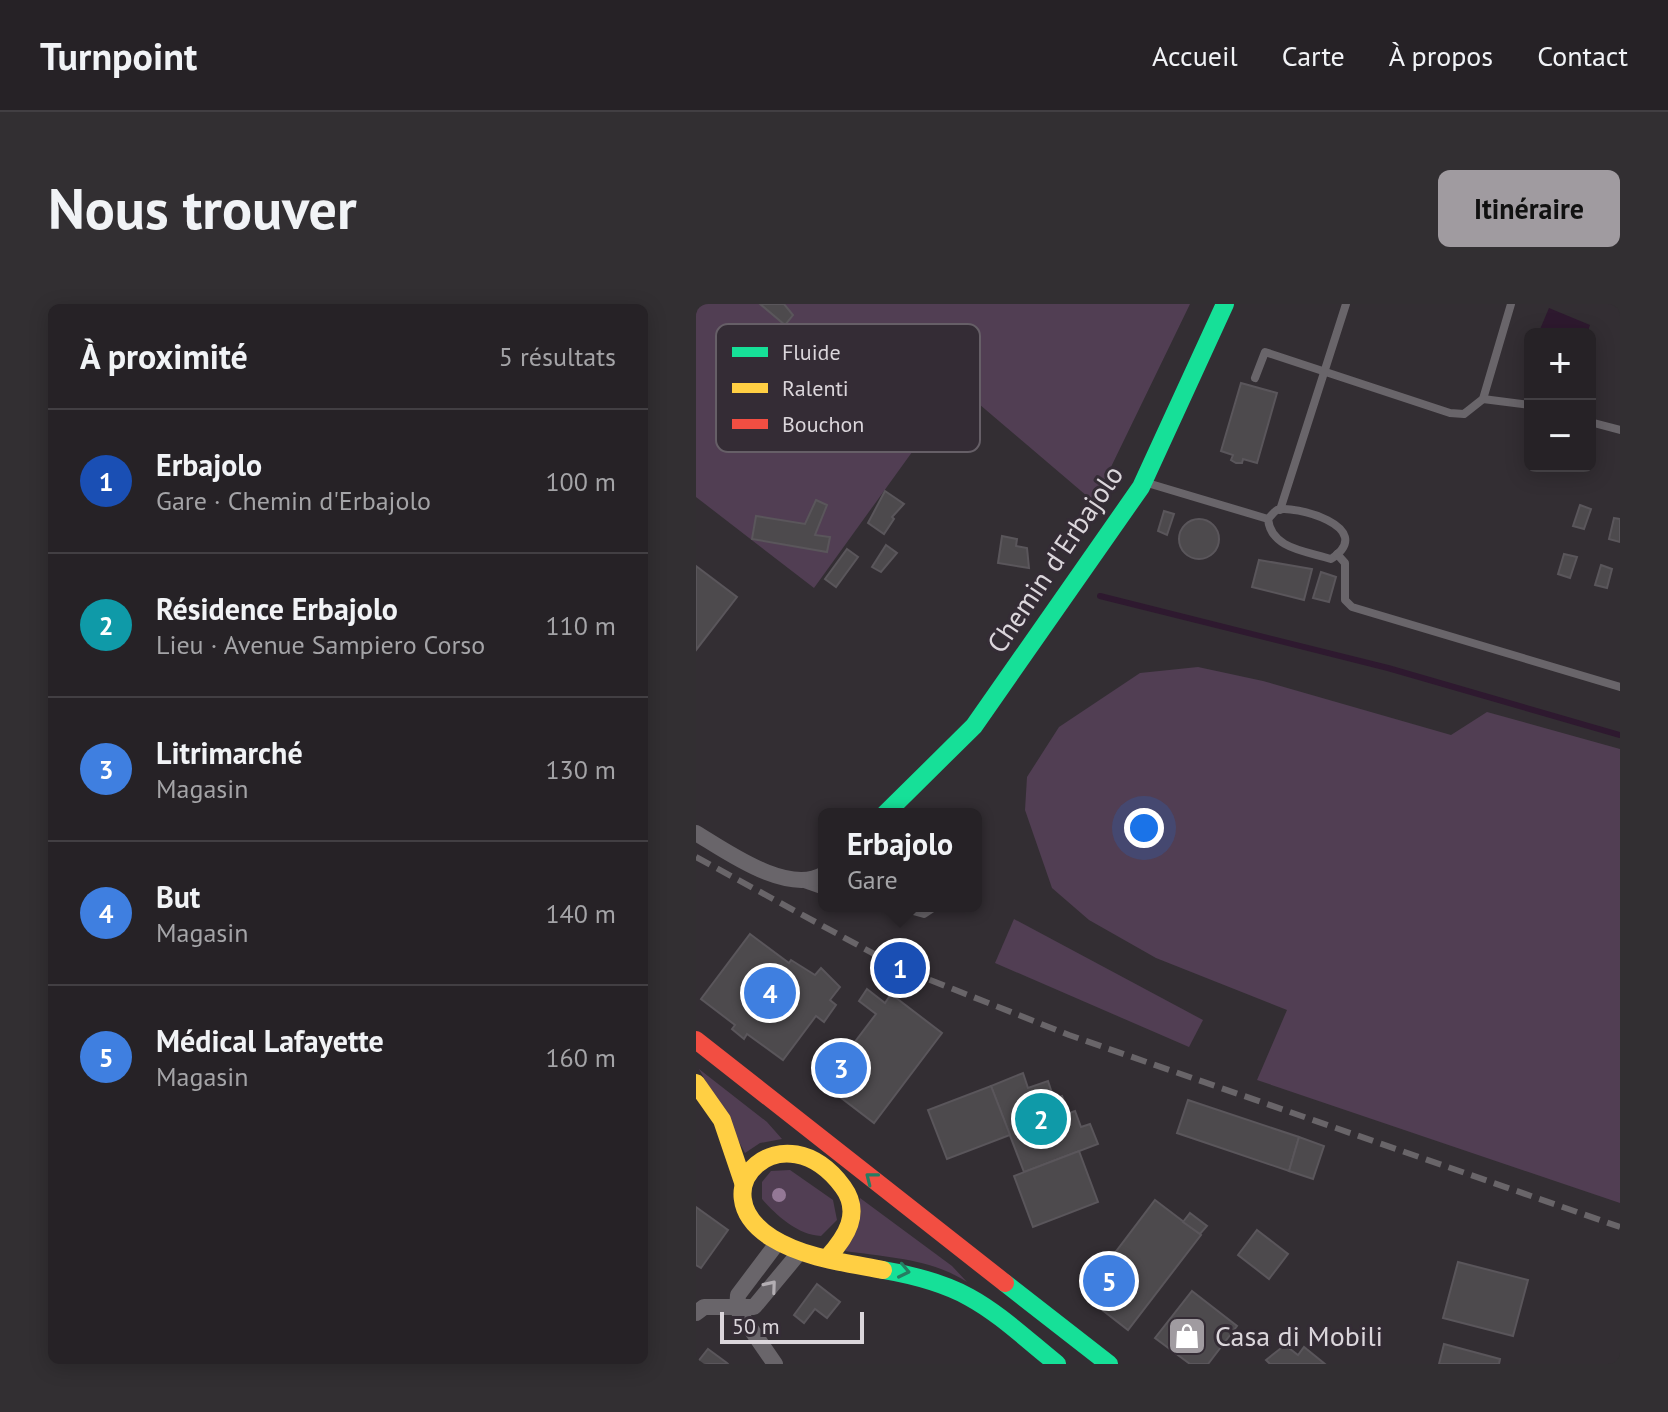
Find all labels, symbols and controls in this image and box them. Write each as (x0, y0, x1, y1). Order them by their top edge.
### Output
text: Turnpoint (40, 31, 197, 80)
text: Accueil (1152, 37, 1238, 74)
text: Carte (1282, 37, 1345, 74)
text: À propos (1389, 37, 1493, 74)
text: Contact (1537, 37, 1628, 74)
button: Itinéraire (1438, 170, 1620, 247)
text: Nous trouver (48, 172, 357, 244)
legend (716, 324, 980, 452)
map controls (1524, 328, 1596, 472)
button: + (1524, 328, 1596, 400)
text: À proximité (80, 334, 248, 378)
text: Fluide (782, 338, 841, 366)
text: 5 résultats (499, 340, 616, 373)
text: Ralenti (782, 374, 849, 402)
button: − (1524, 400, 1596, 472)
text: Bouchon (782, 410, 864, 438)
text: Erbajolo (156, 445, 262, 484)
street label: Chemin d'Erbajolo (978, 458, 1131, 660)
text: 1 (99, 465, 113, 498)
text: 100 m (545, 465, 616, 498)
text: Gare · Chemin d'Erbajolo (156, 484, 431, 517)
text: Résidence Erbajolo (156, 589, 398, 628)
text: 2 (99, 609, 113, 642)
text: 110 m (545, 609, 616, 642)
text: Lieu · Avenue Sampiero Corso (156, 628, 485, 661)
text: Litrimarché (156, 733, 303, 772)
text: 3 (99, 753, 113, 786)
text: 130 m (545, 753, 616, 786)
text: Magasin (156, 772, 248, 805)
popup (818, 808, 982, 912)
your location (1124, 808, 1164, 848)
text: Erbajolo (847, 824, 953, 863)
text: Gare (847, 863, 898, 896)
text: But (156, 877, 200, 916)
text: 4 (99, 897, 113, 930)
text: 140 m (545, 897, 616, 930)
text: Magasin (156, 916, 248, 949)
pin: 1 (874, 938, 926, 998)
pin: 4 (744, 963, 796, 1023)
text: Médical Lafayette (156, 1021, 384, 1060)
pin: 3 (815, 1038, 867, 1098)
text: 5 (99, 1041, 113, 1074)
text: 160 m (545, 1041, 616, 1074)
text: Magasin (156, 1060, 248, 1093)
pin: 2 (1015, 1089, 1067, 1149)
one-way arrow (865, 1173, 880, 1187)
pin: 5 (1083, 1251, 1135, 1311)
one-way arrow (898, 1262, 911, 1279)
one-way arrow (761, 1281, 776, 1296)
scale bar (720, 1308, 864, 1344)
text: 50 m (732, 1312, 780, 1340)
shop icon: Casa di Mobili (1166, 1315, 1208, 1357)
place label: Casa di Mobili (1215, 1317, 1383, 1354)

